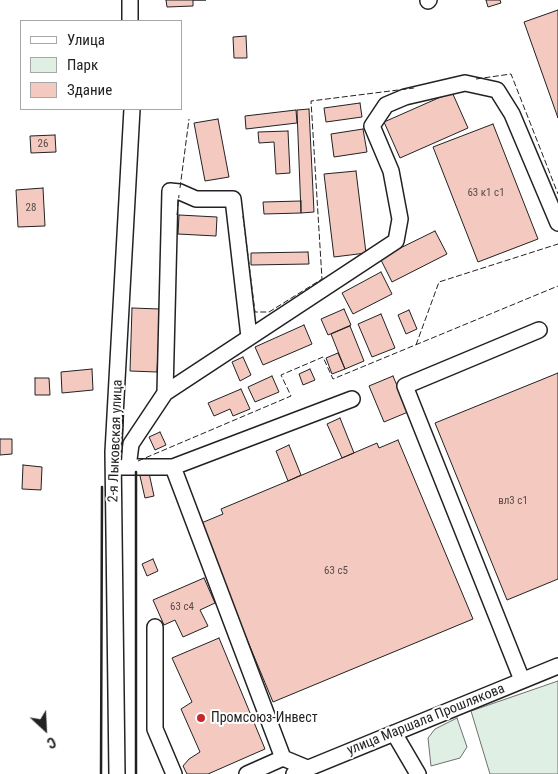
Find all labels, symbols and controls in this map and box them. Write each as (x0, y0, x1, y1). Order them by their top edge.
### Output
legend (20, 20, 182, 110)
text: Улица (67, 31, 105, 49)
text: Парк (67, 56, 98, 74)
text: Здание (67, 81, 112, 99)
house number: 26 (38, 137, 48, 151)
house number: 63 к1 с1 (467, 186, 505, 200)
house number: 28 (26, 201, 36, 215)
street label: 2-я Лыковская улица (105, 379, 127, 503)
house number: вл3 с1 (498, 494, 528, 508)
house number: 63 с5 (324, 564, 348, 578)
house number: 63 с4 (170, 600, 194, 614)
street label: улица Маршала Прошлякова (345, 681, 507, 759)
north arrow (20, 704, 70, 754)
place label: Промсоюз-Инвест (211, 710, 318, 726)
marker: Промсоюз-Инвест (195, 712, 207, 724)
text: С (44, 734, 58, 752)

